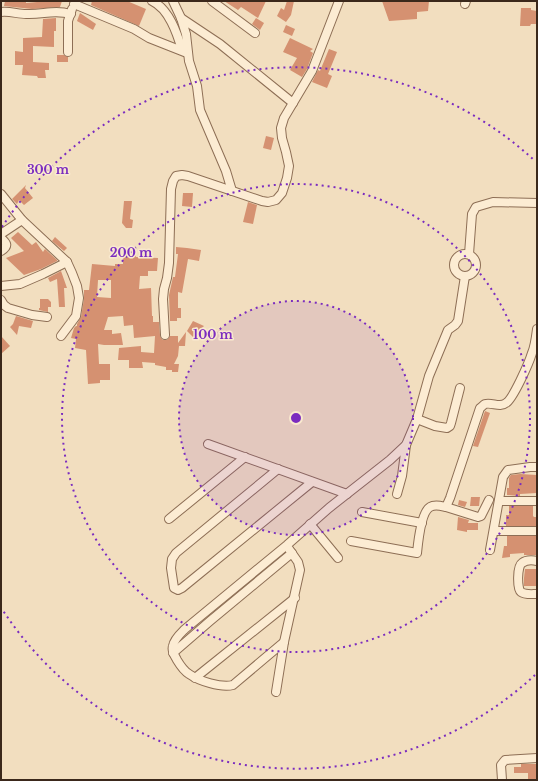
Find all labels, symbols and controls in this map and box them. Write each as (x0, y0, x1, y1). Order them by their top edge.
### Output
text: 300 m (27, 162, 70, 177)
text: 200 m (110, 245, 153, 260)
text: 100 m (193, 327, 234, 342)
centre of rings (289, 411, 303, 425)

